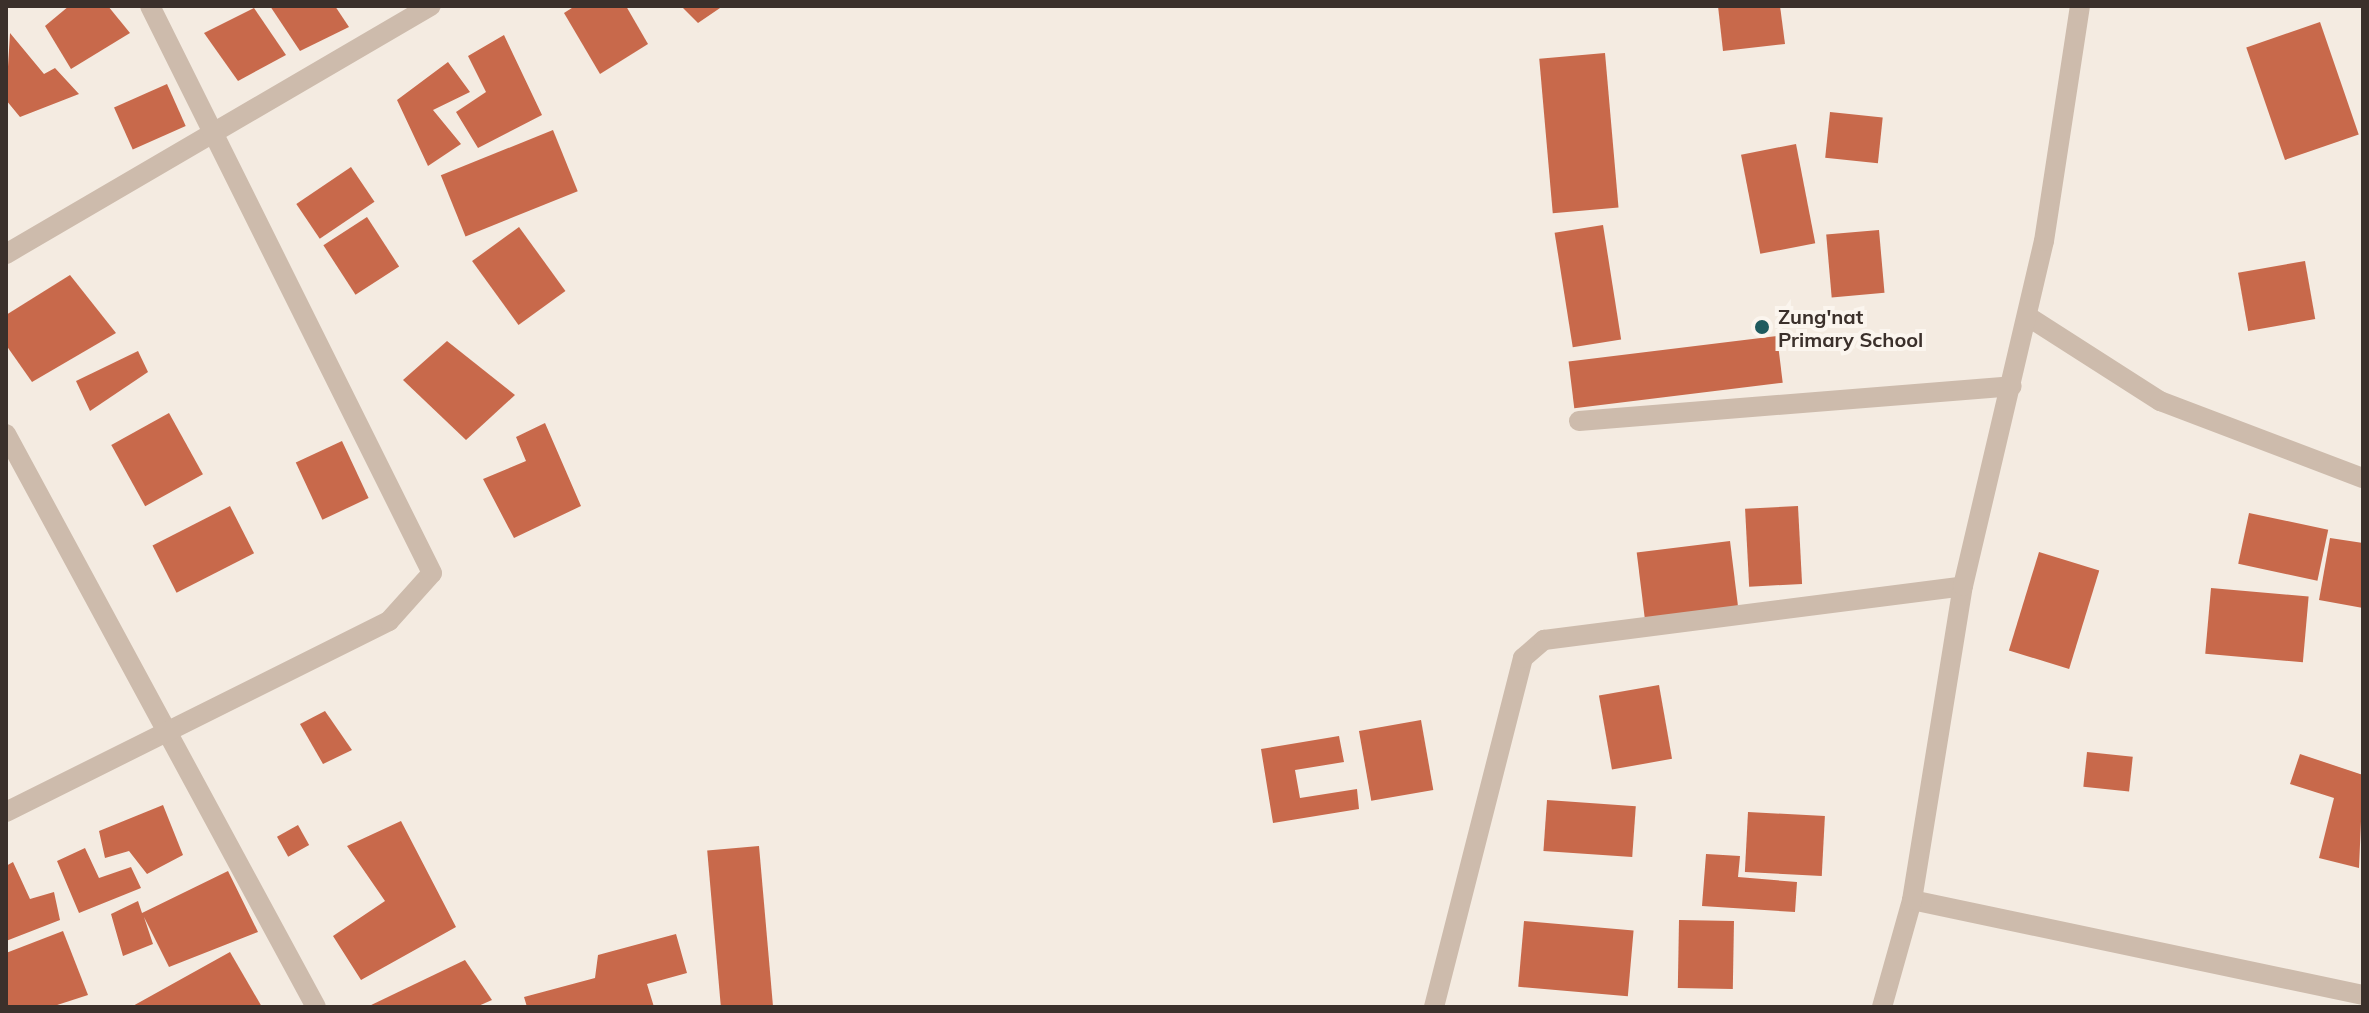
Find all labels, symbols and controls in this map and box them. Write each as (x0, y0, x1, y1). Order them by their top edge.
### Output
place label: Zung'nat Primary School (1778, 304, 1923, 351)
marker: Zung'nat Primary School (1753, 318, 1771, 336)

